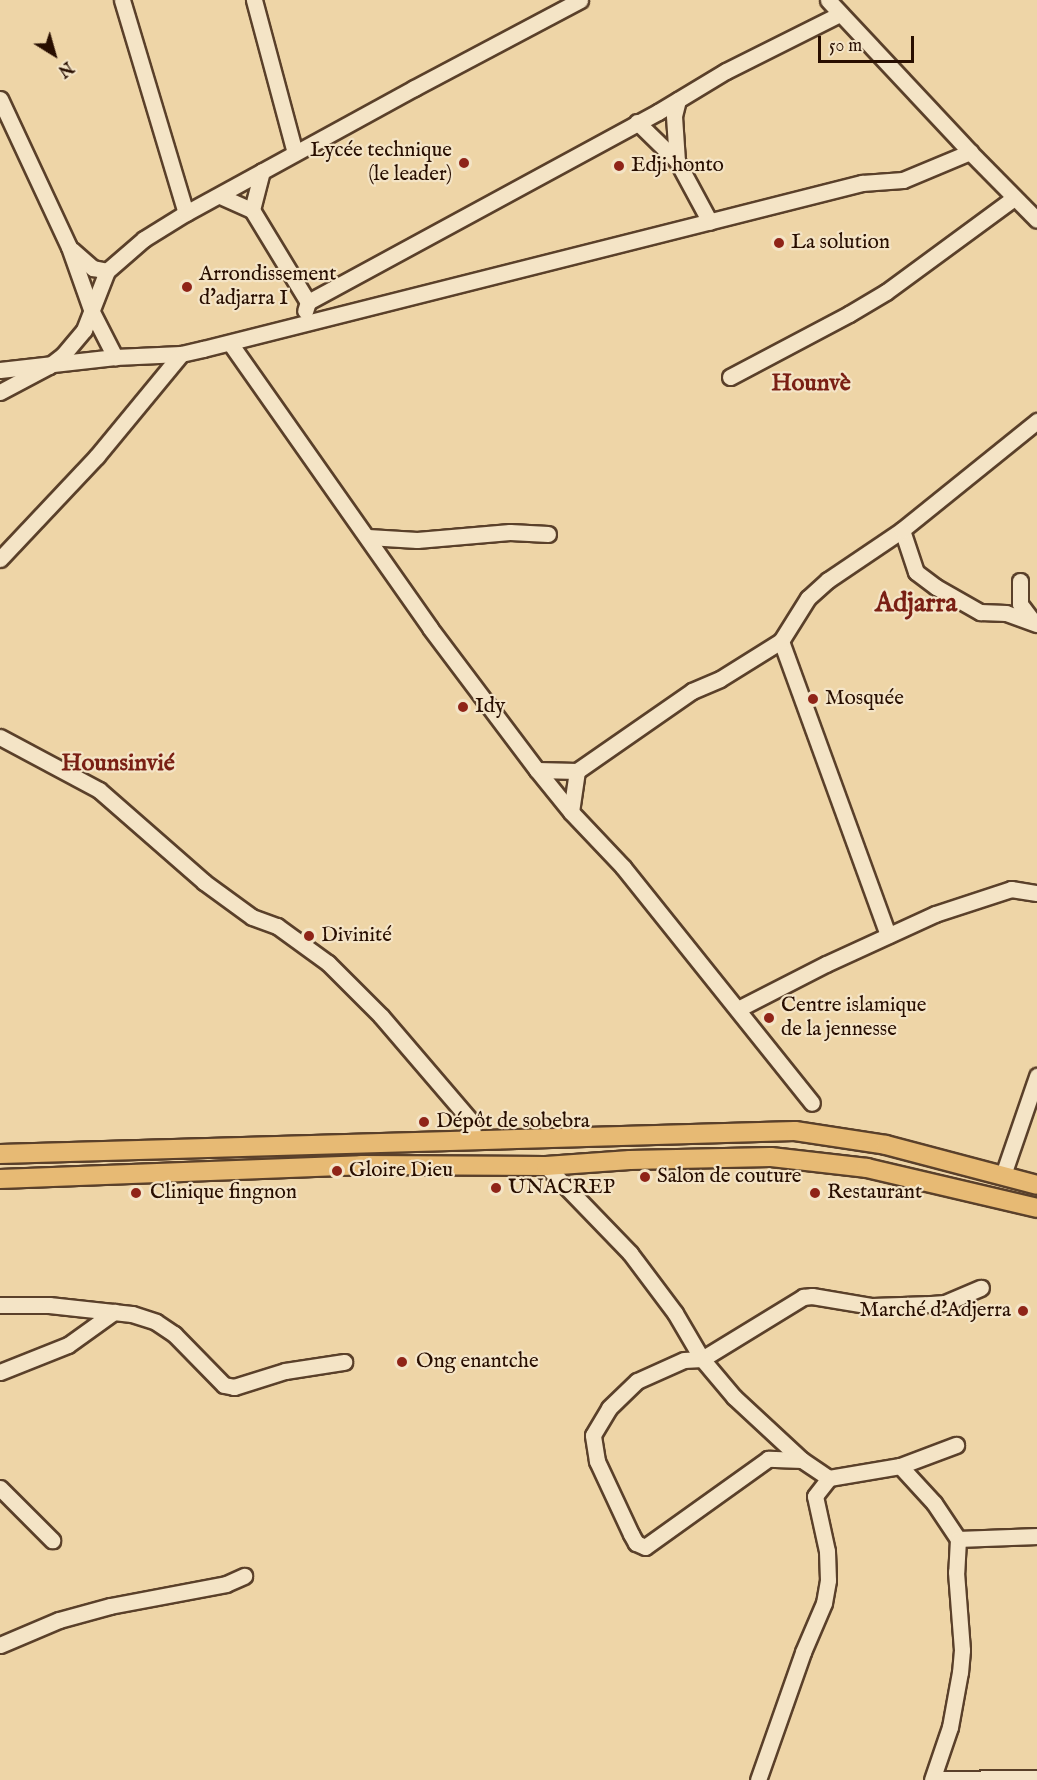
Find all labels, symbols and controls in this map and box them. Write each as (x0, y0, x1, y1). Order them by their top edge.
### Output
north arrow (24, 24, 84, 84)
scale bar (821, 24, 917, 62)
text: 50 m (829, 35, 862, 58)
text: N (53, 56, 76, 81)
place label: Lycée technique (le leader) (310, 138, 452, 188)
place label: Edji honto (631, 153, 724, 179)
marker: Lycée technique (le leader) (457, 156, 471, 170)
marker: Edji honto (612, 159, 626, 173)
place label: La solution (791, 230, 890, 256)
marker: La solution (772, 236, 786, 250)
place label: Arrondissement d'adjarra I (199, 262, 336, 312)
marker: Arrondissement d'adjarra I (180, 280, 194, 294)
district label: Hounvè (771, 370, 851, 398)
district label: Adjarra (875, 589, 957, 621)
place label: Mosquée (825, 686, 904, 712)
marker: Mosquée (806, 692, 820, 706)
place label: Idy (475, 694, 505, 720)
marker: Idy (456, 700, 470, 714)
district label: Hounsinvié (61, 750, 175, 778)
place label: Divinité (321, 923, 392, 949)
marker: Divinité (302, 929, 316, 943)
place label: Centre islamique de la jennesse (781, 993, 926, 1043)
marker: Centre islamique de la jennesse (762, 1011, 776, 1025)
place label: Dépôt de sobebra (436, 1109, 590, 1135)
marker: Dépôt de sobebra (417, 1115, 431, 1129)
place label: Gloire Dieu (349, 1158, 453, 1184)
marker: Gloire Dieu (330, 1164, 344, 1178)
place label: Salon de couture (657, 1164, 801, 1190)
marker: Salon de couture (638, 1170, 652, 1184)
place label: UNACREP (508, 1175, 615, 1201)
place label: Clinique fingnon (150, 1180, 297, 1206)
place label: Restaurant (827, 1180, 922, 1206)
marker: UNACREP (489, 1181, 503, 1195)
marker: Clinique fingnon (127, 1184, 145, 1202)
marker: Restaurant (808, 1186, 822, 1200)
place label: Marché d'Adjerra (859, 1298, 1011, 1324)
marker: Marché d'Adjerra (1016, 1304, 1030, 1318)
place label: Ong enantche (416, 1349, 539, 1375)
marker: Ong enantche (393, 1353, 411, 1371)

